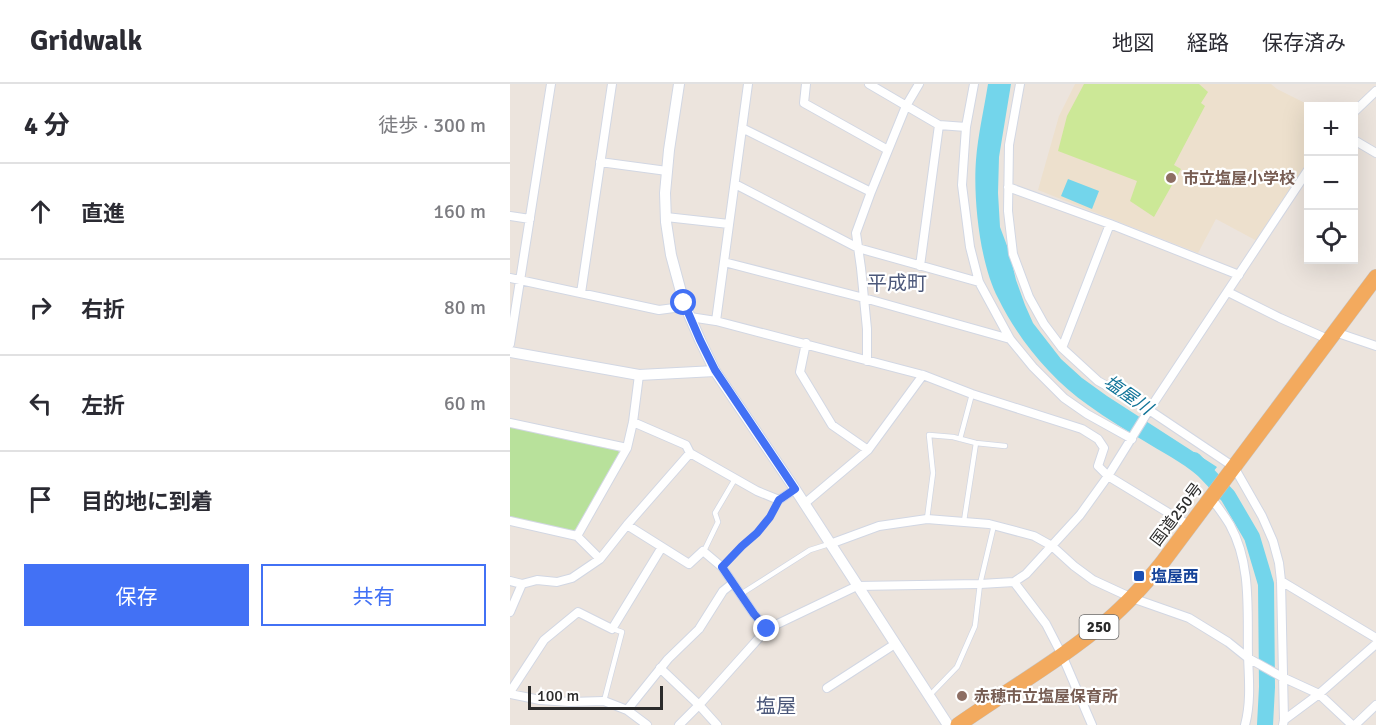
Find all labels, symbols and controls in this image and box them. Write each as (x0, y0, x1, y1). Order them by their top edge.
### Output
text: Gridwalk (30, 24, 142, 58)
text: 地図 (1112, 30, 1154, 56)
text: 経路 (1187, 30, 1229, 56)
text: 保存済み (1262, 30, 1346, 56)
map controls (1304, 102, 1358, 264)
button: + (1304, 102, 1358, 156)
text: 4 分 (24, 110, 70, 142)
text: 徒歩 · 300 m (378, 113, 486, 138)
button: − (1304, 156, 1358, 210)
place label: 市立塩屋小学校 (1183, 169, 1295, 189)
marker: 市立塩屋小学校 (1164, 171, 1178, 185)
icon: ahead (24, 195, 57, 228)
text: 160 m (433, 199, 486, 224)
text: 直進 (81, 200, 125, 227)
button: locate (1304, 210, 1358, 264)
district label: 平成町 (867, 271, 927, 296)
route start (670, 289, 696, 315)
icon: right (24, 291, 57, 324)
text: 80 m (444, 295, 486, 320)
text: 右折 (81, 296, 125, 323)
water label: 塩屋川 (1100, 371, 1158, 421)
icon: left (24, 387, 57, 420)
text: 60 m (444, 391, 486, 416)
text: 左折 (81, 392, 125, 419)
street label: 国道250号 (1147, 479, 1207, 550)
icon: arrive (24, 483, 57, 516)
text: 目的地に到着 (81, 488, 213, 515)
button: 保存 (24, 564, 249, 626)
button: 共有 (261, 564, 486, 626)
place label: 塩屋西 (1151, 567, 1199, 587)
marker: 塩屋西 (1132, 569, 1146, 583)
route end (753, 615, 779, 641)
road number: 250 (1080, 615, 1118, 639)
scale bar (528, 683, 663, 710)
text: 100 m (537, 686, 579, 706)
place label: 赤穂市立塩屋保育所 (974, 687, 1118, 707)
marker: 赤穂市立塩屋保育所 (955, 689, 969, 703)
district label: 塩屋 (756, 694, 796, 719)

